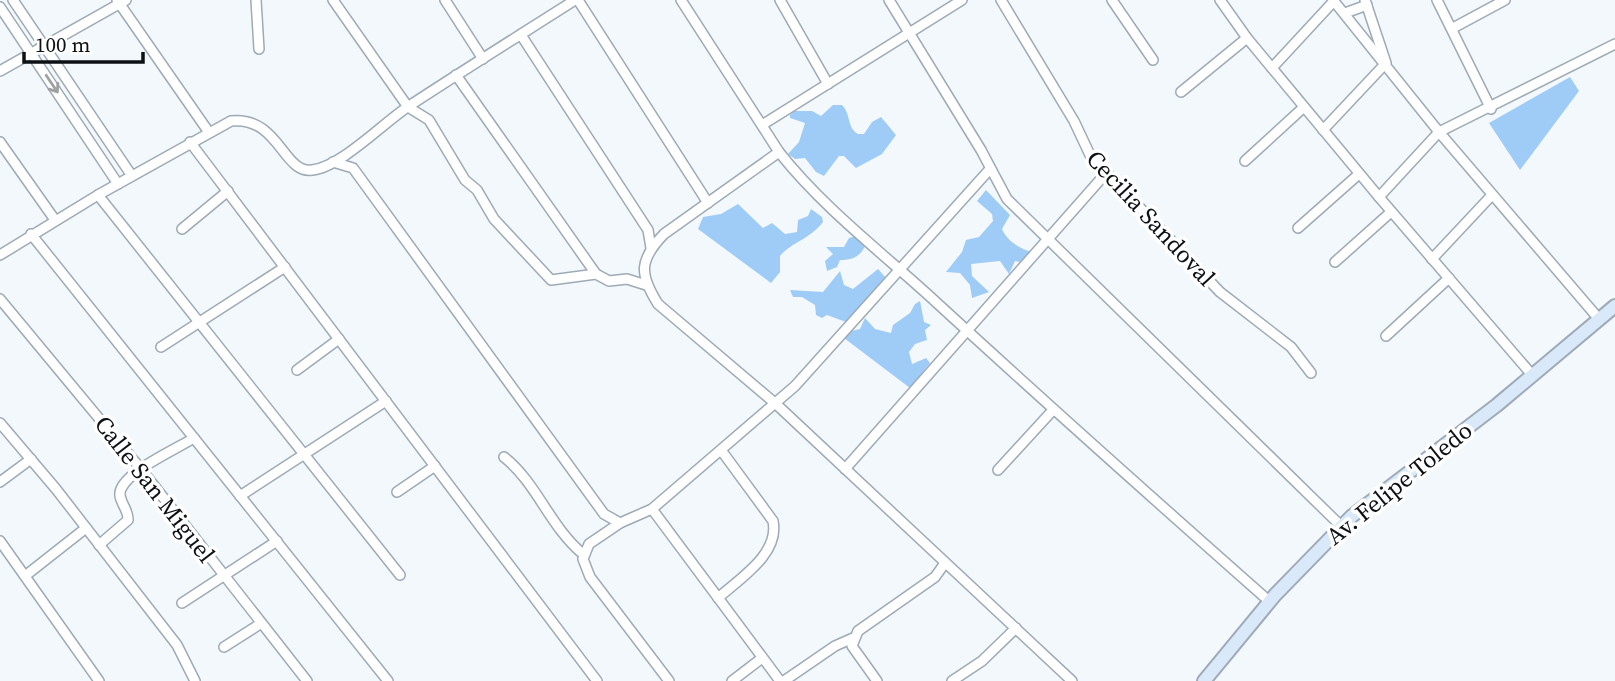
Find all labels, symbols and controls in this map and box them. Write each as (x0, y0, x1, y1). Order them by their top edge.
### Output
scale bar (24, 21, 144, 65)
text: 100 m (35, 30, 90, 59)
one-way arrow (44, 74, 59, 93)
street label: Cecilia Sandoval (1079, 143, 1223, 293)
street label: Calle San Miguel (87, 409, 223, 569)
street label: Av. Felipe Toledo (1319, 414, 1479, 552)

